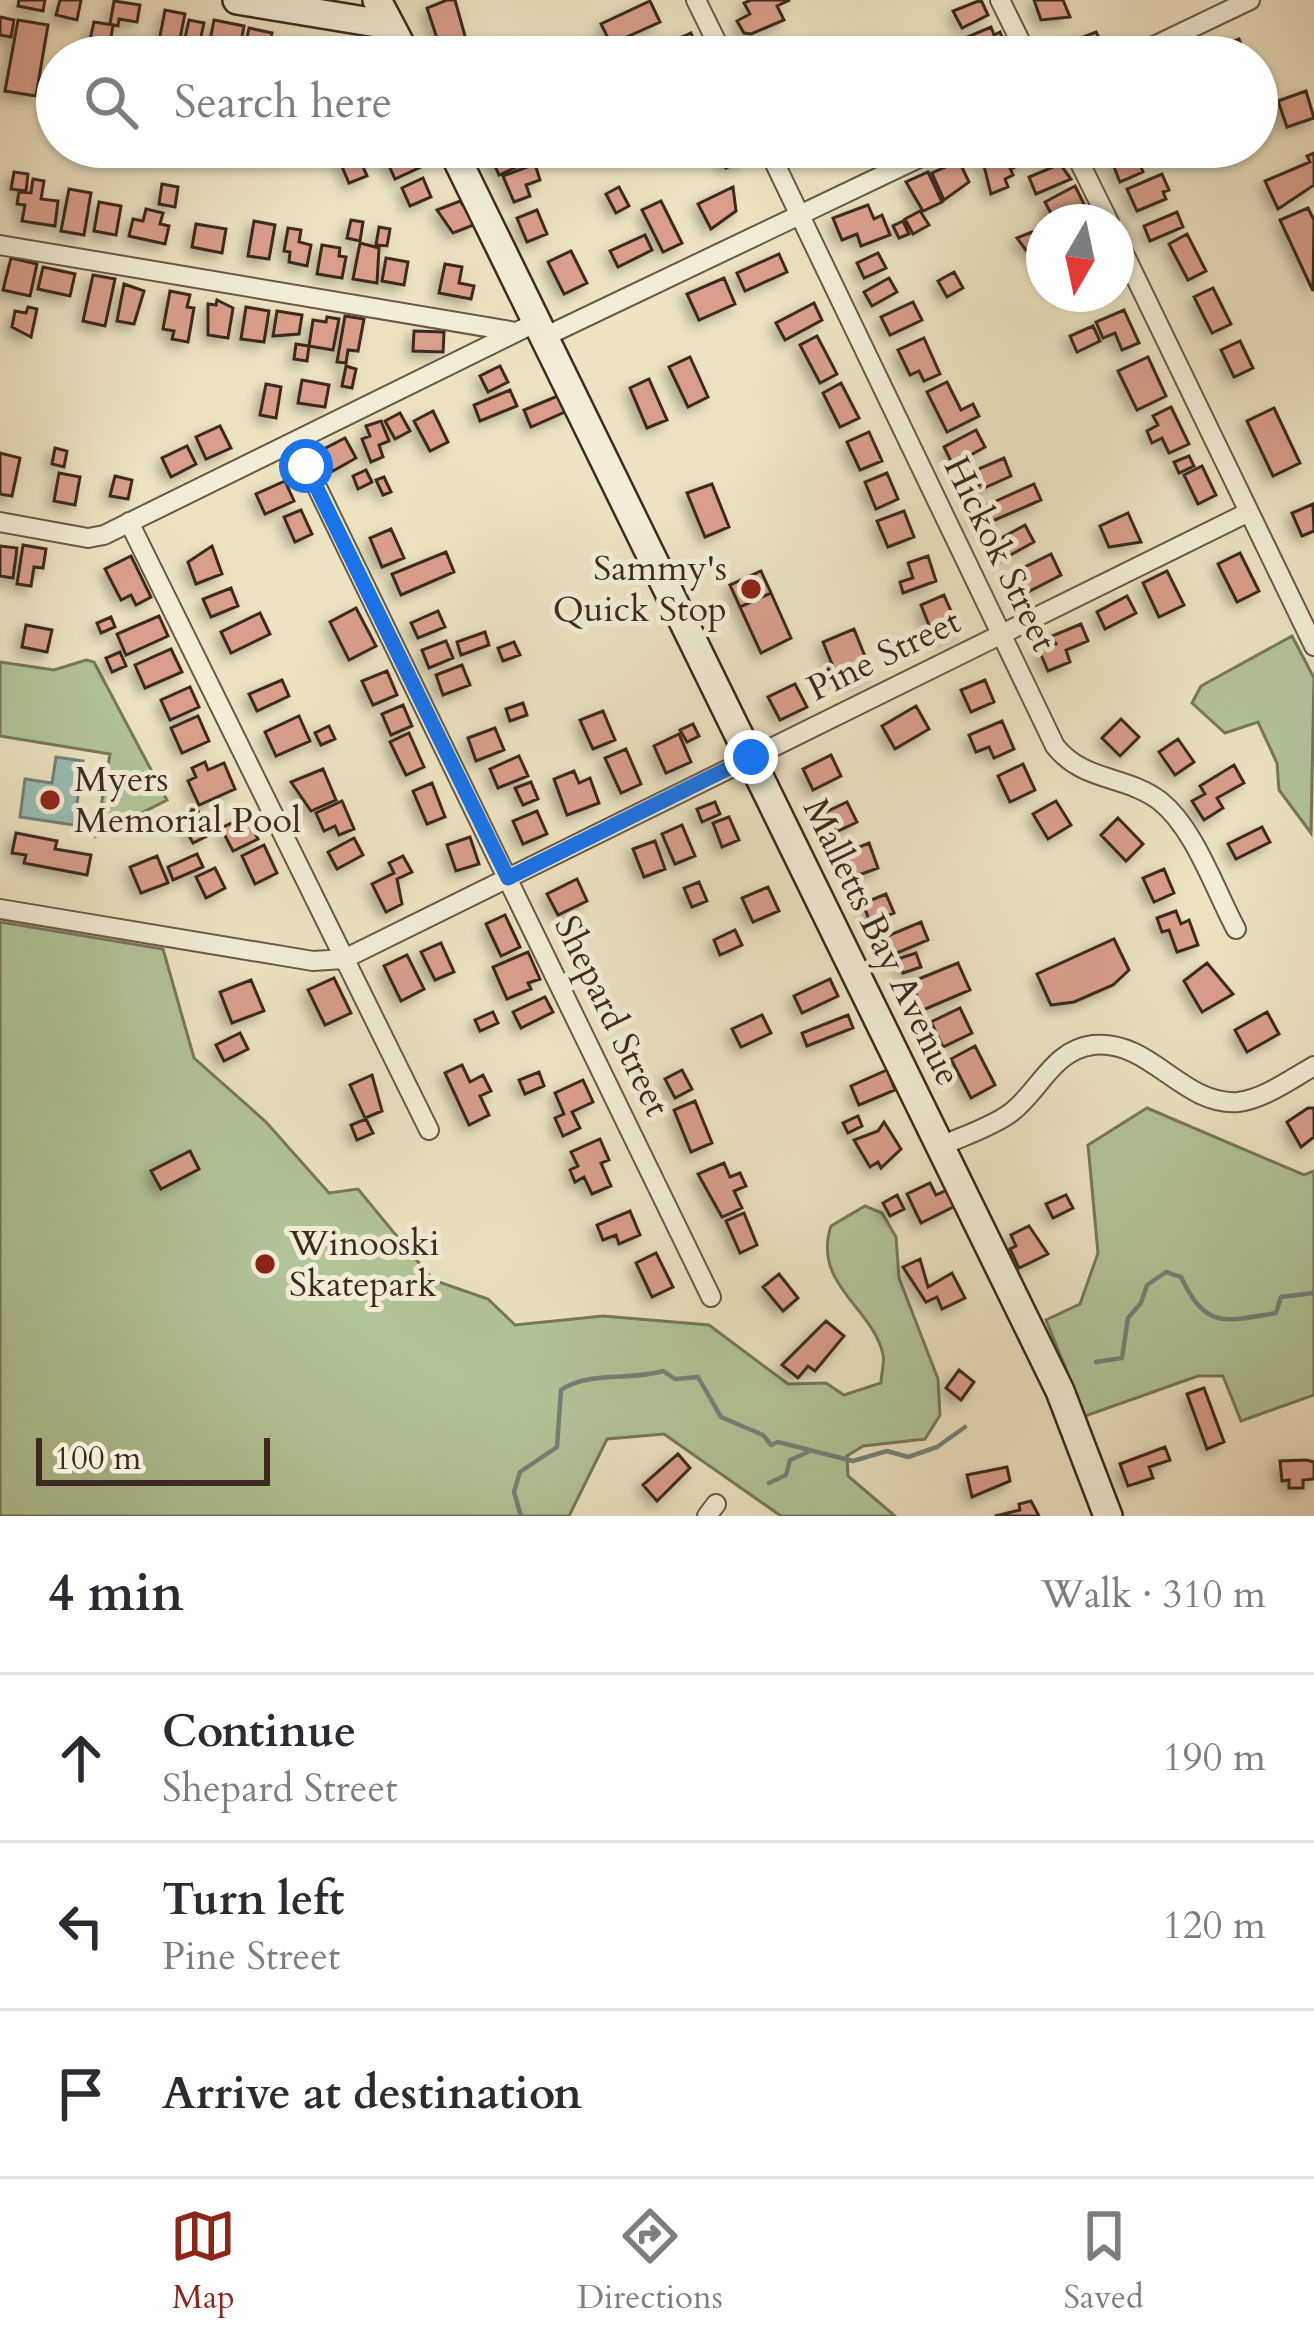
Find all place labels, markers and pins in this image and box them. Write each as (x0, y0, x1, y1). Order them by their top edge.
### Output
place label: Sammy's Quick Stop (553, 544, 727, 634)
marker: Sammy's Quick Stop (738, 576, 764, 602)
place label: Myers Memorial Pool (74, 755, 301, 845)
marker: Myers Memorial Pool (37, 787, 63, 813)
place label: Winooski Skatepark (288, 1219, 440, 1309)
marker: Winooski Skatepark (252, 1251, 278, 1277)

